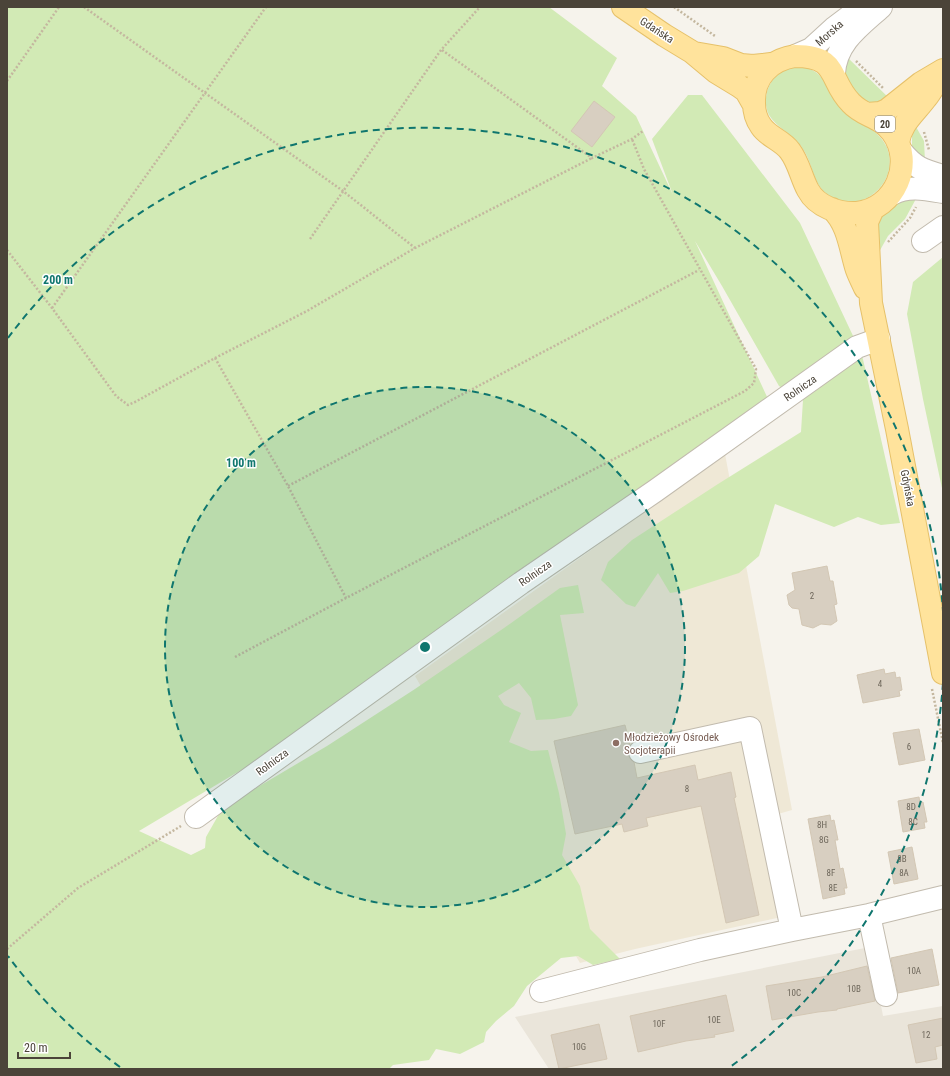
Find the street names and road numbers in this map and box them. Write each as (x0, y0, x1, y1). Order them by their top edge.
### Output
street label: Gdańska (637, 15, 676, 46)
street label: Morska (813, 18, 846, 49)
road number: 20 (875, 116, 895, 132)
street label: Rolnicza (781, 372, 819, 404)
street label: Gdyńska (898, 469, 917, 508)
street label: Rolnicza (516, 557, 554, 589)
street label: Rolnicza (254, 746, 291, 779)

